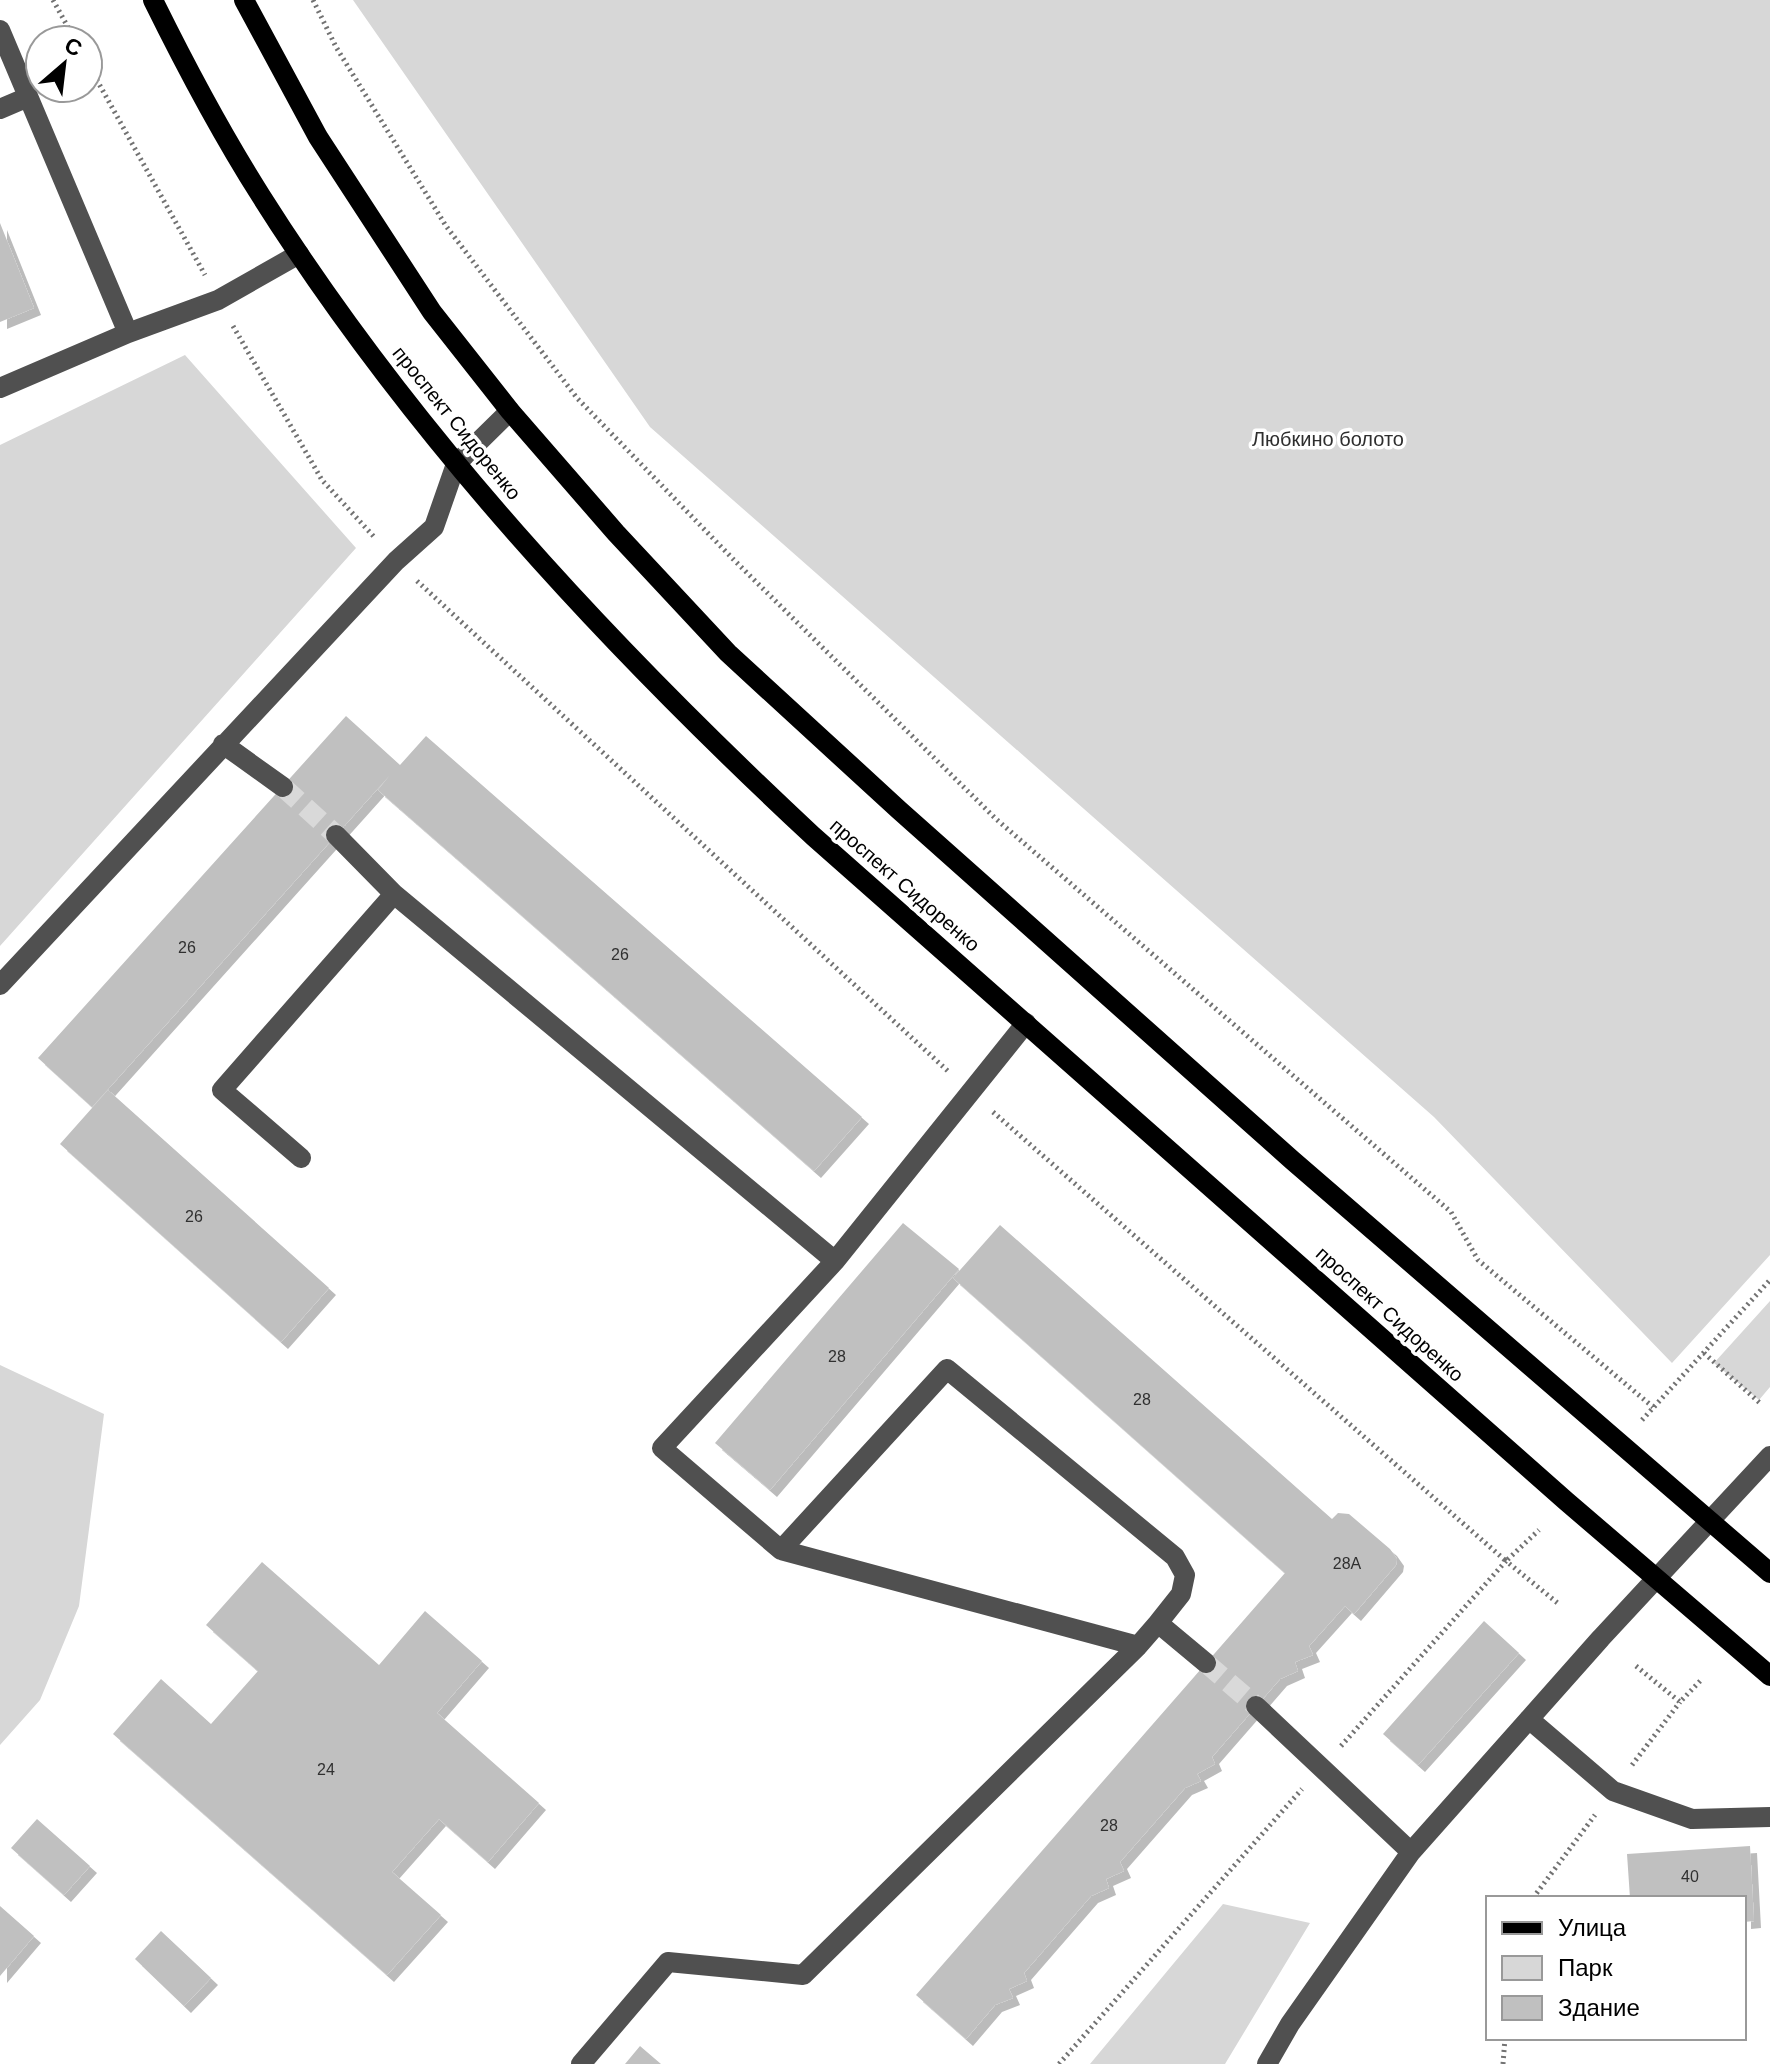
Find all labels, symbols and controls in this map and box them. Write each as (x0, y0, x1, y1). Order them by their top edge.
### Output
north arrow (24, 24, 104, 104)
text: С (60, 32, 86, 62)
street label: проспект Сидоренко (388, 342, 526, 504)
park label: Любкино болото (1252, 428, 1404, 450)
street label: проспект Сидоренко (826, 814, 984, 956)
house number: 26 (178, 939, 196, 956)
house number: 26 (611, 946, 629, 963)
house number: 26 (185, 1208, 203, 1225)
street label: проспект Сидоренко (1312, 1242, 1468, 1386)
house number: 28 (828, 1348, 846, 1365)
house number: 28 (1133, 1391, 1151, 1408)
house number: 28А (1333, 1555, 1362, 1572)
house number: 24 (317, 1761, 335, 1778)
house number: 28 (1100, 1817, 1118, 1834)
house number: 40 (1681, 1868, 1699, 1885)
legend (1486, 1896, 1746, 2040)
text: Улица (1558, 1914, 1627, 1941)
text: Парк (1558, 1954, 1613, 1981)
text: Здание (1558, 1994, 1640, 2021)

